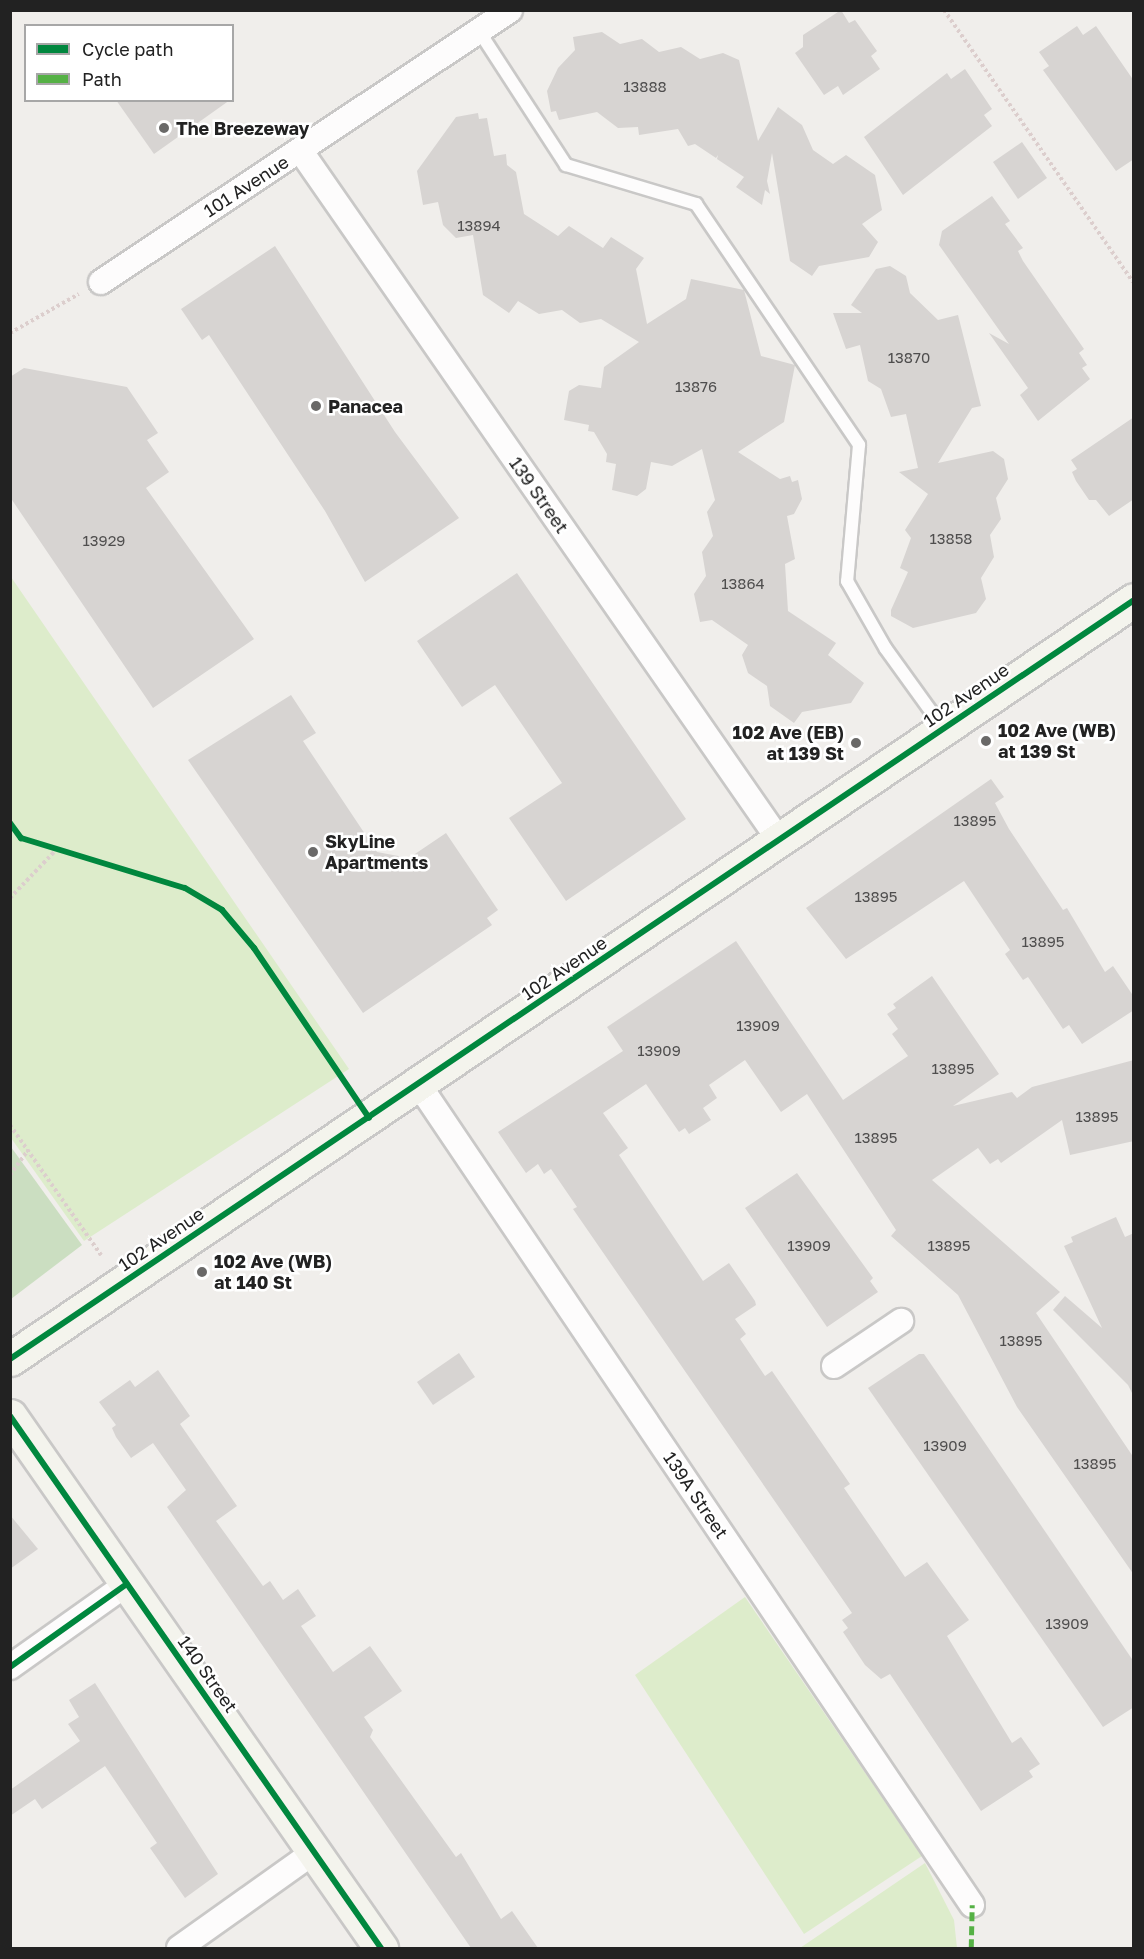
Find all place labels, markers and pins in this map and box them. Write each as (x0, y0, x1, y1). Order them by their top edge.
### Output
place label: The Breezeway (176, 117, 309, 139)
marker: The Breezeway (157, 121, 171, 135)
place label: Panacea (328, 395, 403, 417)
marker: Panacea (309, 399, 323, 413)
place label: 102 Ave (WB) at 139 St (998, 720, 1116, 762)
place label: 102 Ave (EB) at 139 St (733, 722, 844, 764)
marker: 102 Ave (WB) at 139 St (979, 734, 993, 748)
marker: 102 Ave (EB) at 139 St (849, 736, 863, 750)
place label: SkyLine Apartments (325, 831, 428, 874)
marker: SkyLine Apartments (306, 845, 320, 859)
place label: 102 Ave (WB) at 140 St (214, 1251, 332, 1294)
marker: 102 Ave (WB) at 140 St (195, 1265, 209, 1279)

